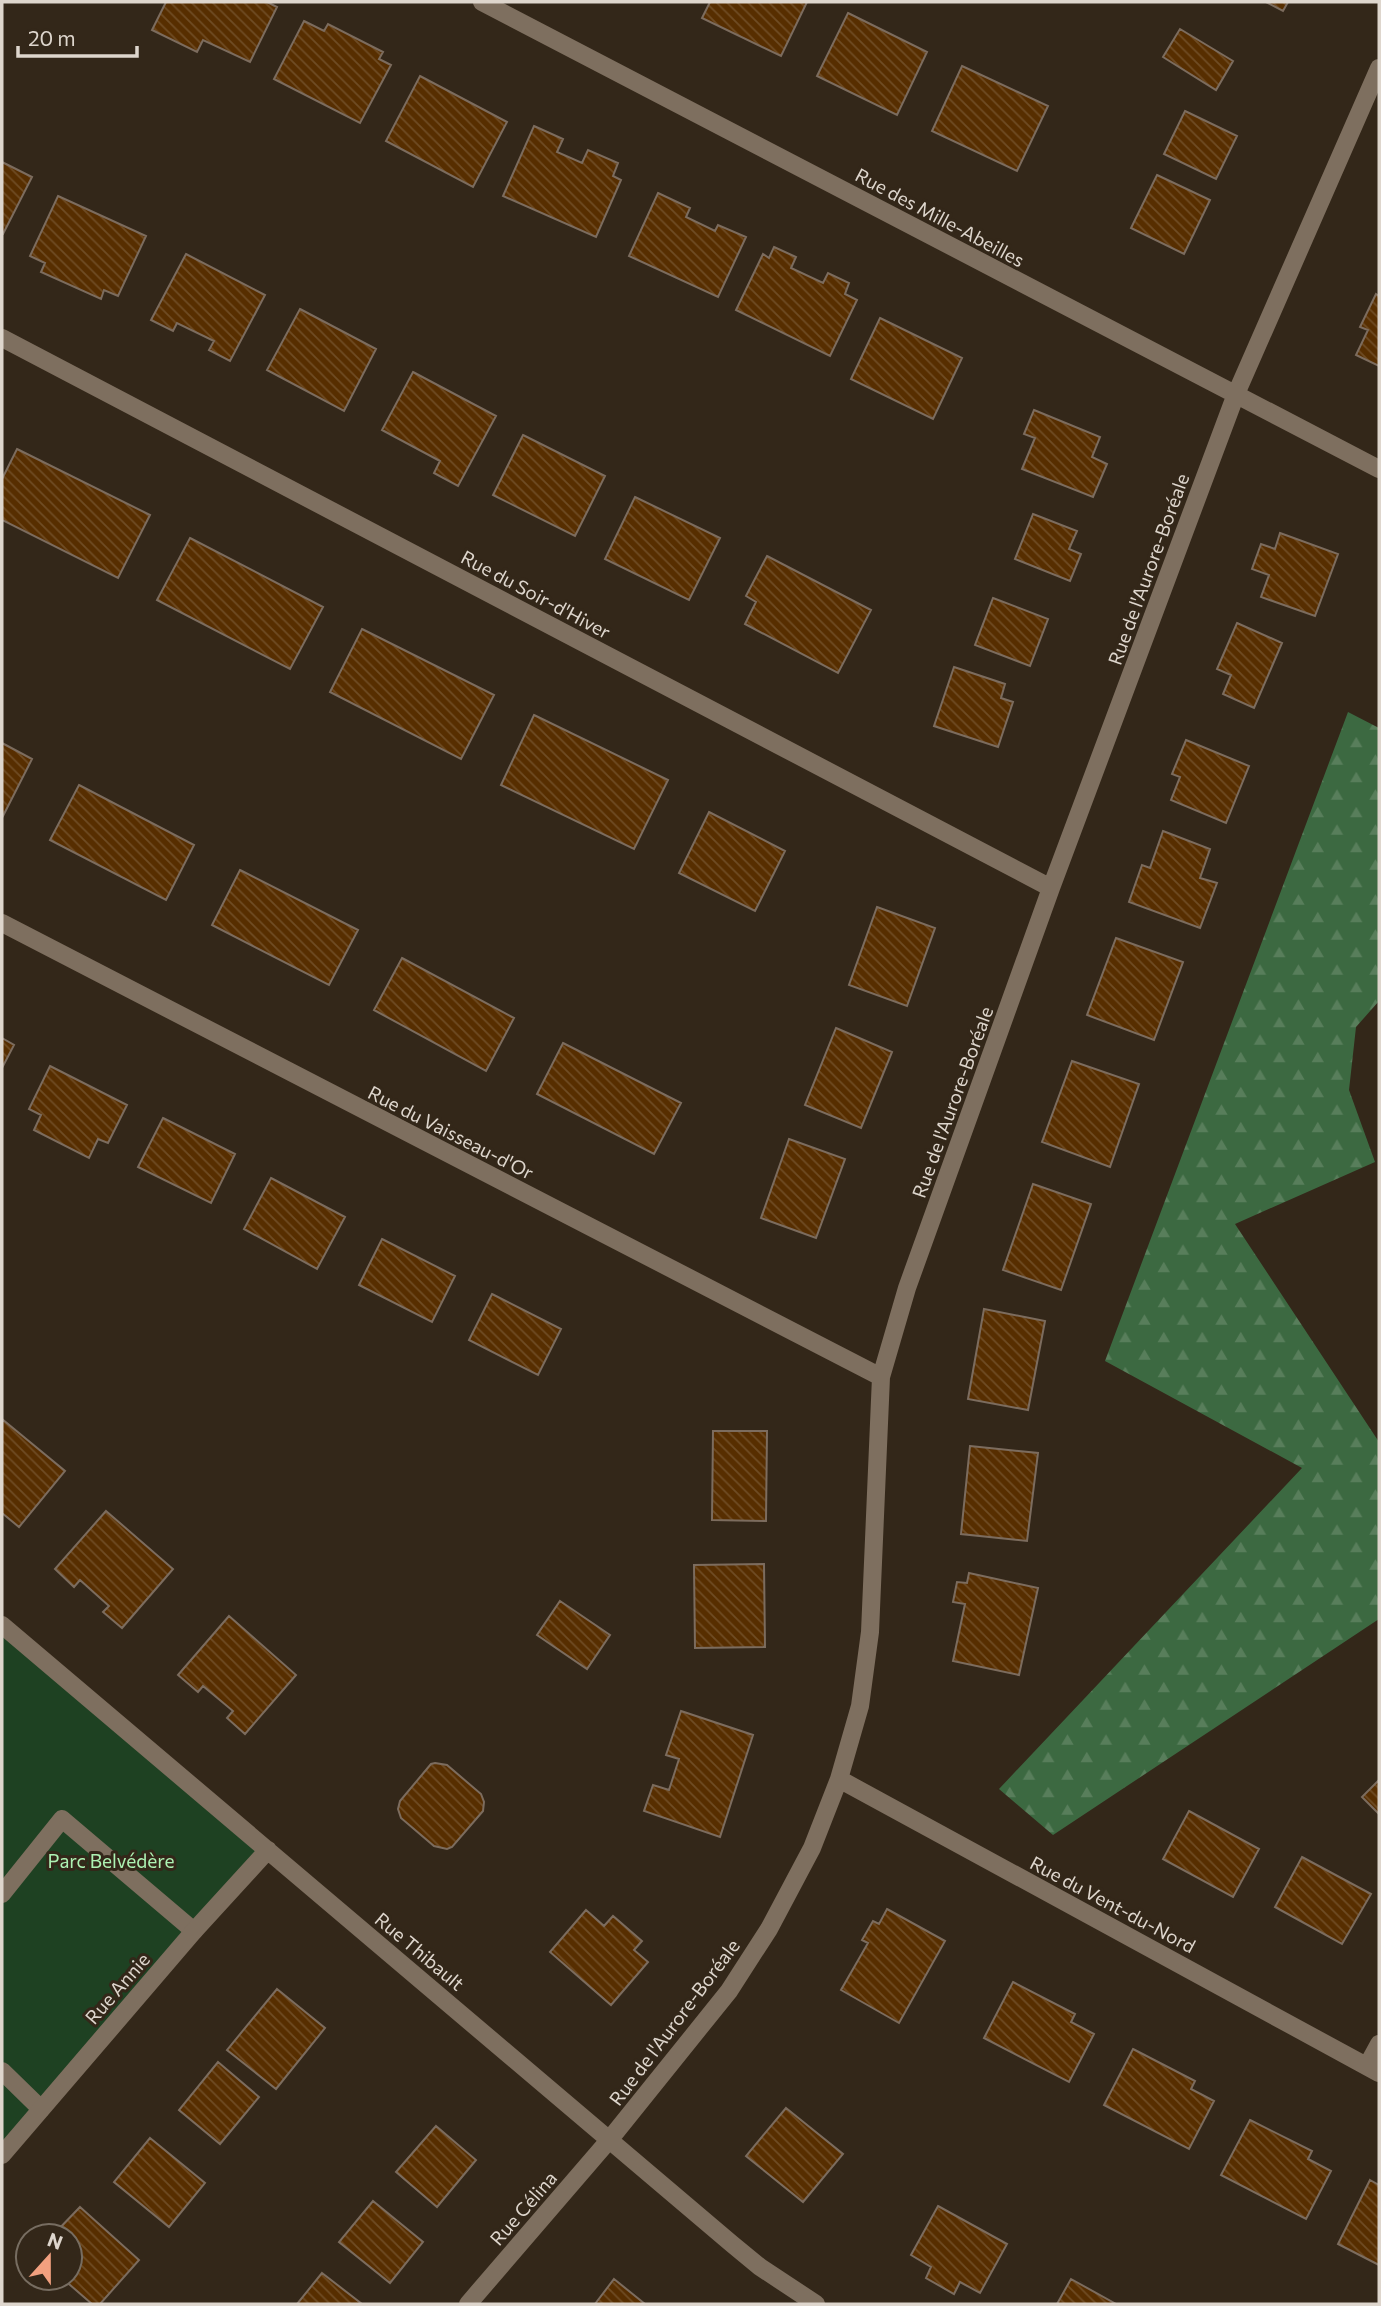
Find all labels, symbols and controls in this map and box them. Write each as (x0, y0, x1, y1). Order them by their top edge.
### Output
scale bar (18, 14, 136, 58)
text: 20 m (28, 25, 76, 50)
street label: Rue des Mille-Abeilles (852, 163, 1028, 271)
street label: Rue de l'Aurore-Boréale (1103, 470, 1193, 668)
street label: Rue du Soir-d'Hiver (457, 545, 615, 643)
street label: Rue de l'Aurore-Boréale (907, 1003, 997, 1201)
street label: Rue du Vaisseau-d'Or (364, 1080, 538, 1184)
park label: Parc Belvédère (48, 1849, 174, 1872)
street label: Rue du Vent-du-Nord (1026, 1851, 1200, 1957)
street label: Rue Thibault (371, 1907, 469, 1995)
street label: Rue de l'Aurore-Boréale (604, 1934, 744, 2110)
street label: Rue Annie (80, 1948, 154, 2028)
street label: Rue Célina (485, 2166, 561, 2250)
north arrow (14, 2222, 84, 2292)
text: N (44, 2227, 66, 2254)

